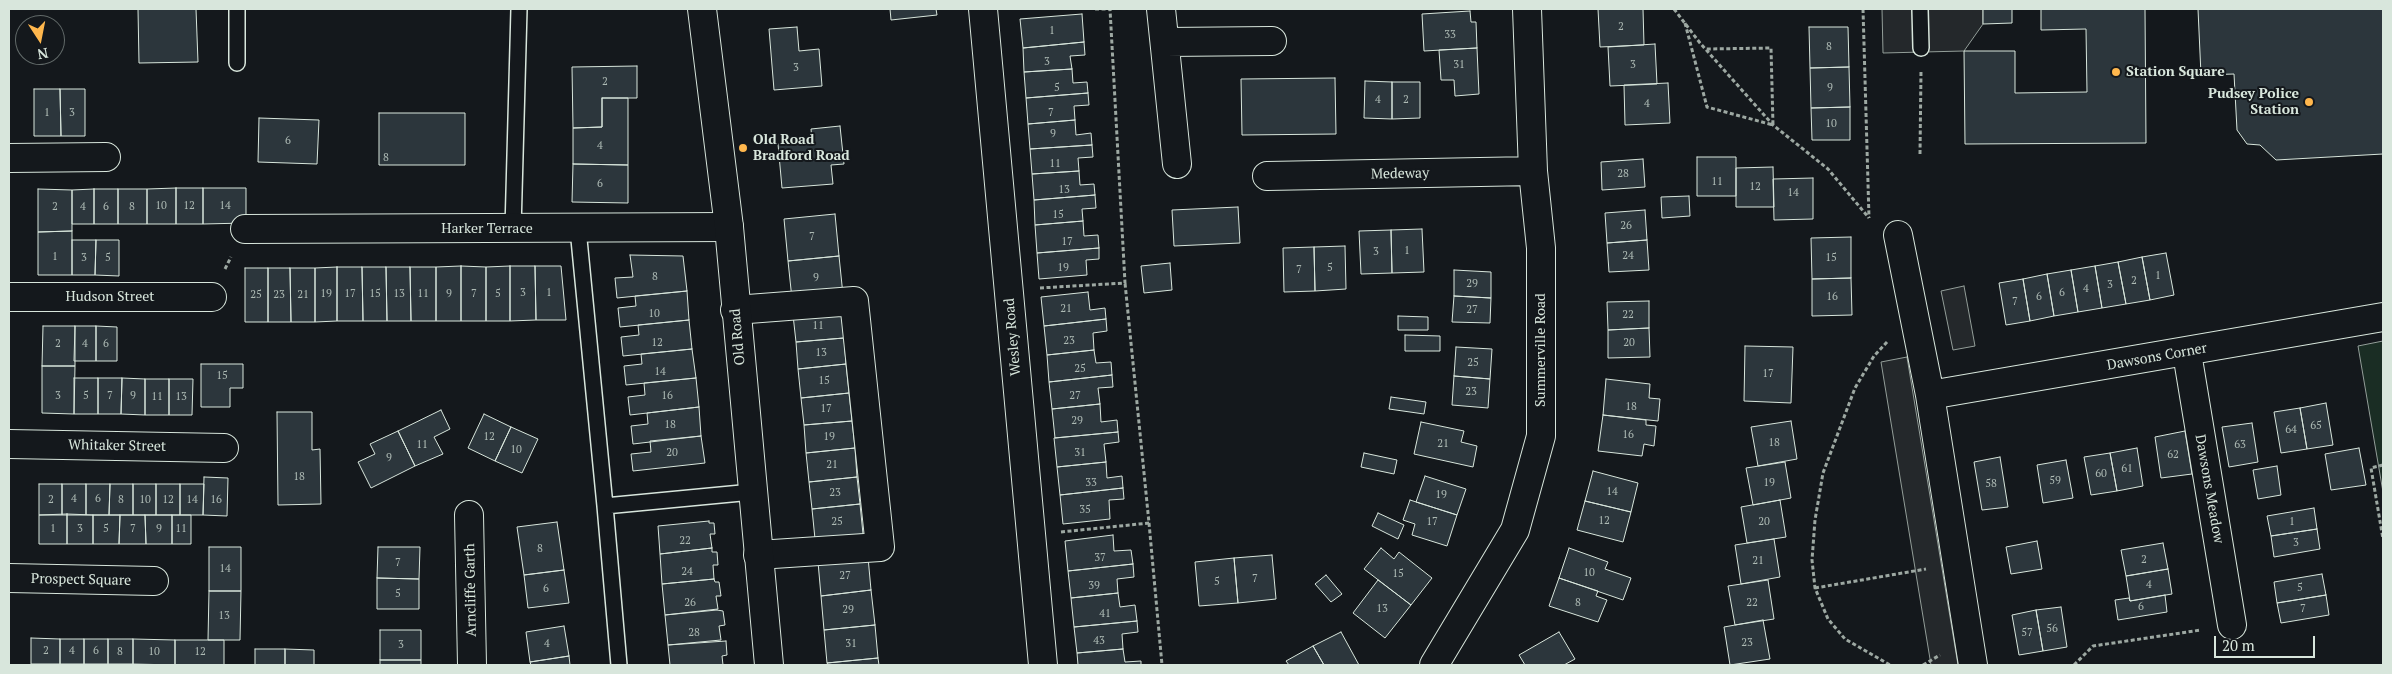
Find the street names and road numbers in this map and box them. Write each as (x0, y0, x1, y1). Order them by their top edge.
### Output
street label: Medeway (1371, 165, 1429, 183)
street label: Harker Terrace (441, 221, 533, 237)
street label: Hudson Street (66, 289, 154, 305)
street label: Summerville Road (1533, 293, 1549, 407)
street label: Wesley Road (1001, 297, 1025, 377)
street label: Old Road (727, 308, 749, 366)
street label: Dawsons Corner (2106, 340, 2208, 374)
street label: Dawsons Meadow (2191, 433, 2227, 545)
street label: Whitaker Street (68, 437, 166, 455)
street label: Arncliffe Garth (462, 543, 480, 637)
street label: Prospect Square (31, 571, 131, 589)

